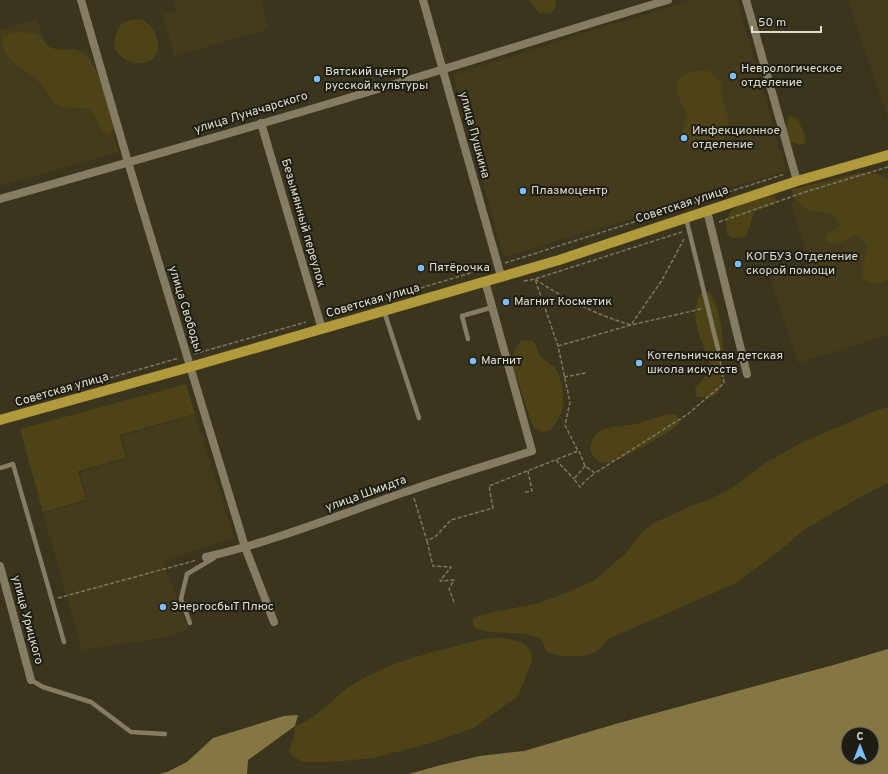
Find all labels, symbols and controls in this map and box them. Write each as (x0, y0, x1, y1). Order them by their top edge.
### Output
scale bar (752, 8, 821, 34)
text: 50 m (758, 15, 786, 31)
place label: Неврологическое отделение (741, 61, 842, 91)
place label: Вятский центр русской культуры (325, 64, 428, 94)
marker: Неврологическое отделение (728, 71, 738, 81)
marker: Вятский центр русской культуры (312, 74, 322, 84)
street label: улица Луначарского (192, 88, 310, 138)
street label: улица Пушкина (455, 90, 493, 180)
place label: Инфекционное отделение (692, 123, 780, 153)
marker: Инфекционное отделение (679, 133, 689, 143)
street label: Безымянный переулок (277, 157, 329, 289)
street label: Советская улица (634, 182, 730, 228)
place label: Плазмоцентр (531, 183, 608, 199)
marker: Плазмоцентр (518, 186, 528, 196)
place label: КОГБУЗ Отделение скорой помощи (746, 249, 858, 279)
marker: КОГБУЗ Отделение скорой помощи (733, 259, 743, 269)
place label: Пятёрочка (429, 260, 490, 276)
marker: Пятёрочка (416, 263, 426, 273)
street label: улица Свободы (164, 264, 206, 354)
street label: Советская улица (324, 280, 422, 322)
place label: Магнит Косметик (514, 294, 612, 310)
marker: Магнит Косметик (501, 297, 511, 307)
place label: Котельничская детская школа искусств (647, 348, 783, 378)
place label: Магнит (481, 353, 522, 369)
marker: Магнит (468, 356, 478, 366)
marker: Котельничская детская школа искусств (634, 358, 644, 368)
street label: Советская улица (13, 369, 111, 411)
street label: улица Шмидта (323, 472, 409, 516)
street label: улица Урицкого (7, 574, 47, 667)
place label: ЭнергосбыТ Плюс (171, 599, 274, 615)
marker: ЭнергосбыТ Плюс (158, 602, 168, 612)
north arrow (840, 726, 880, 766)
text: С (856, 730, 864, 744)

